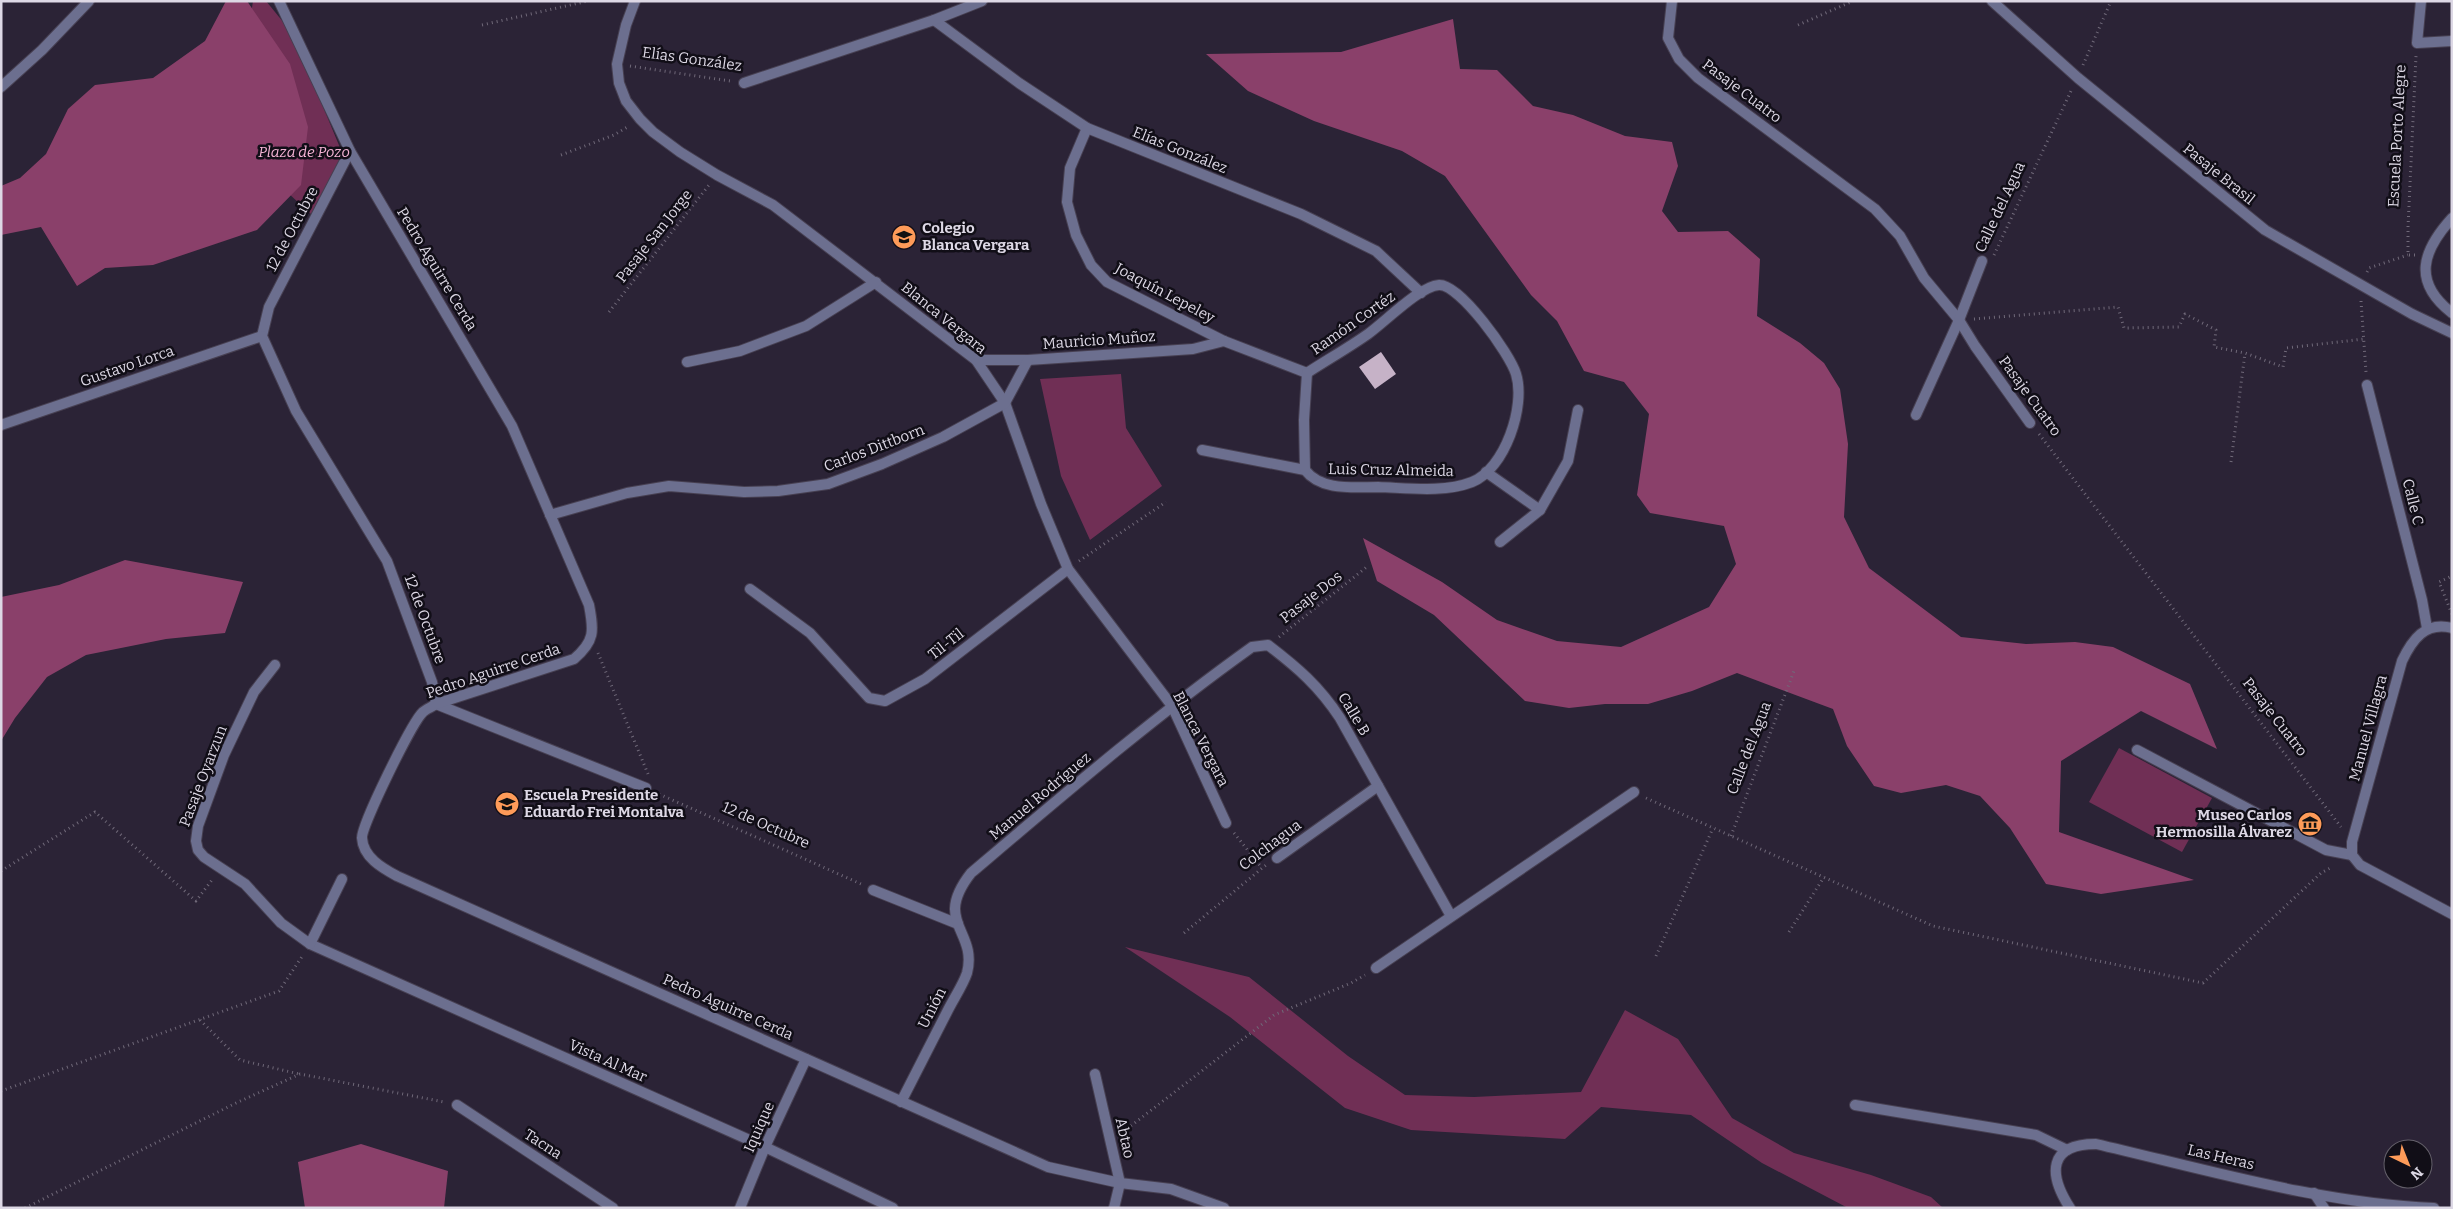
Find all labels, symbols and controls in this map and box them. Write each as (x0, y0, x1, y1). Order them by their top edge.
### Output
street label: Elías González (641, 43, 743, 75)
street label: Pasaje Cuatro (1699, 55, 1785, 127)
street label: Escuela Porto Alegre (2384, 64, 2410, 208)
street label: Elías González (1130, 123, 1230, 177)
street label: Pasaje Brasil (2179, 140, 2259, 208)
park label: Plaza de Pozo (258, 143, 350, 161)
street label: Calle del Agua (1971, 159, 2029, 255)
street label: 12 de Octubre (262, 183, 322, 275)
street label: Pasaje San Jorge (612, 186, 696, 286)
street label: Pedro Aguirre Cerda (393, 204, 481, 334)
place label: Colegio Blanca Vergara (922, 219, 1030, 254)
school or university icon: Colegio Blanca Vergara (891, 224, 917, 250)
street label: Joaquín Lepeley (1111, 259, 1218, 327)
street label: Blanca Vergara (898, 278, 990, 358)
street label: Ramón Cortéz (1308, 287, 1398, 359)
street label: Mauricio Muñoz (1042, 327, 1156, 353)
street label: Gustavo Lorca (78, 341, 176, 391)
street label: Pasaje Cuatro (1995, 352, 2065, 440)
street label: Carlos Dittborn (821, 420, 927, 475)
street label: Luis Cruz Almeida (1328, 460, 1454, 480)
street label: Calle C (2399, 477, 2427, 527)
street label: Pasaje Dos (1276, 567, 1346, 627)
street label: 12 de Octubre (400, 572, 450, 666)
street label: Til-Til (925, 624, 967, 664)
street label: Pedro Aguirre Cerda (424, 640, 562, 702)
street label: Manuel Villagra (2345, 673, 2391, 783)
street label: Pasaje Cuatro (2239, 674, 2311, 760)
street label: Blanca Vergara (1169, 688, 1233, 790)
street label: Calle B (1334, 689, 1374, 739)
street label: Calle del Agua (1723, 699, 1775, 797)
street label: Pasaje Oyarzun (175, 722, 231, 829)
street label: Manuel Rodríguez (986, 748, 1094, 844)
place label: Escuela Presidente Eduardo Frei Montalva (524, 786, 685, 821)
school or university icon: Escuela Presidente Eduardo Frei Montalva (494, 791, 520, 817)
street label: 12 de Octubre (719, 798, 813, 852)
place label: Museo Carlos Hermosilla Álvarez (2156, 806, 2292, 841)
museum icon: Museo Carlos Hermosilla Álvarez (2297, 811, 2323, 837)
street label: Colchagua (1235, 816, 1305, 874)
street label: Pedro Aguirre Cerda (660, 970, 796, 1044)
street label: Unión (914, 984, 950, 1031)
street label: Vista Al Mar (566, 1036, 650, 1086)
street label: Iquique (740, 1099, 778, 1155)
street label: Abtao (1112, 1116, 1138, 1160)
street label: Tacna (521, 1125, 565, 1163)
north arrow (2383, 1139, 2433, 1189)
street label: Las Heras (2186, 1141, 2256, 1173)
text: N (2407, 1163, 2426, 1183)

